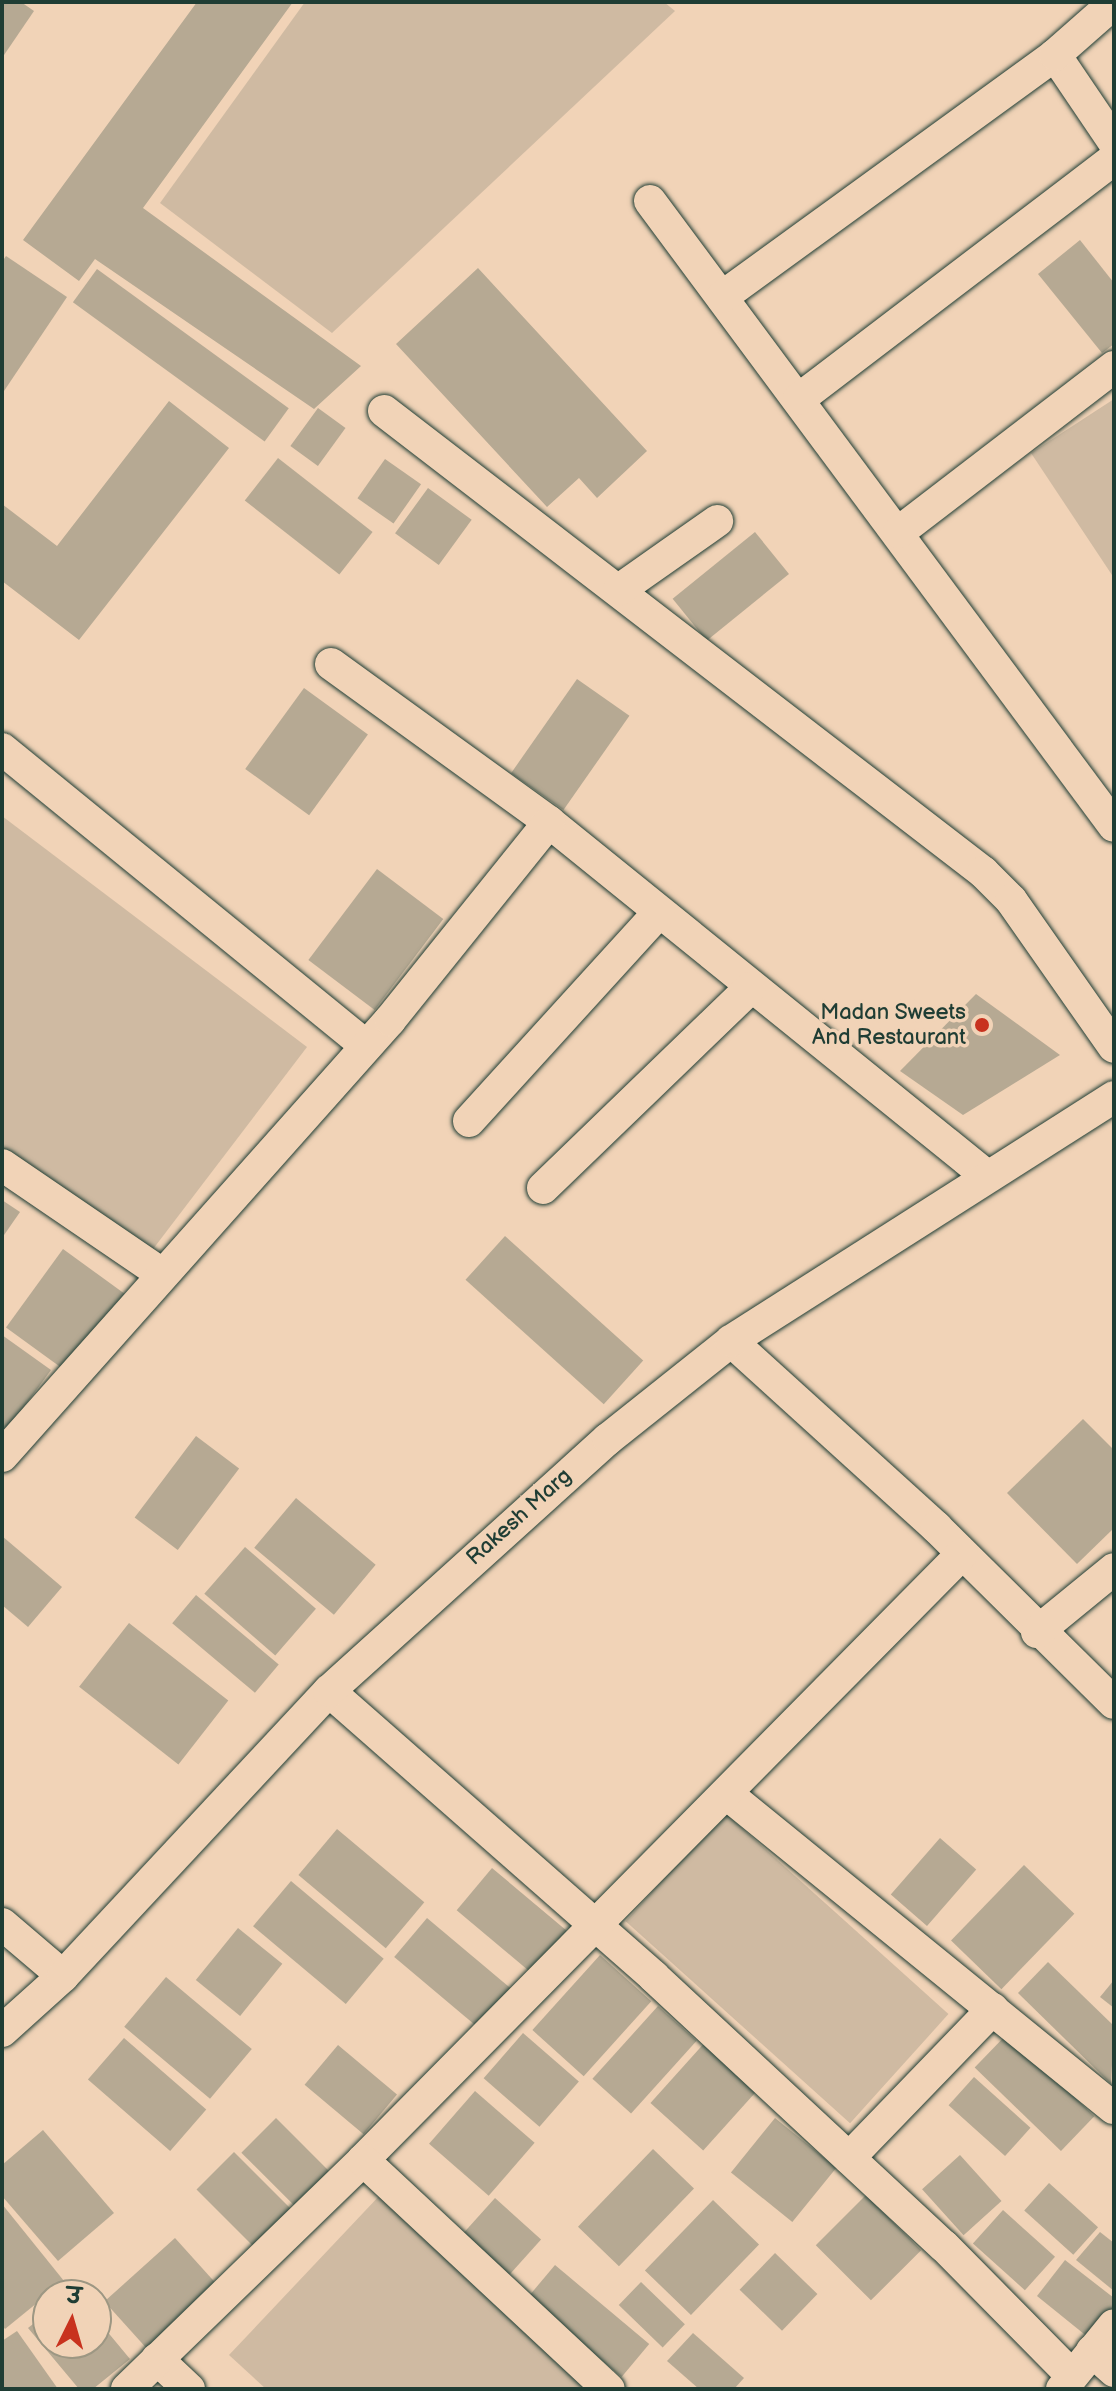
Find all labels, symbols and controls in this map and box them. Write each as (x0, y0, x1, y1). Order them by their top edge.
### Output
place label: Madan Sweets And Restaurant (812, 999, 966, 1050)
marker: Madan Sweets And Restaurant (973, 1016, 991, 1034)
street label: Rakesh Marg (461, 1463, 577, 1571)
north arrow (32, 2279, 112, 2359)
text: उ (65, 2282, 82, 2311)

